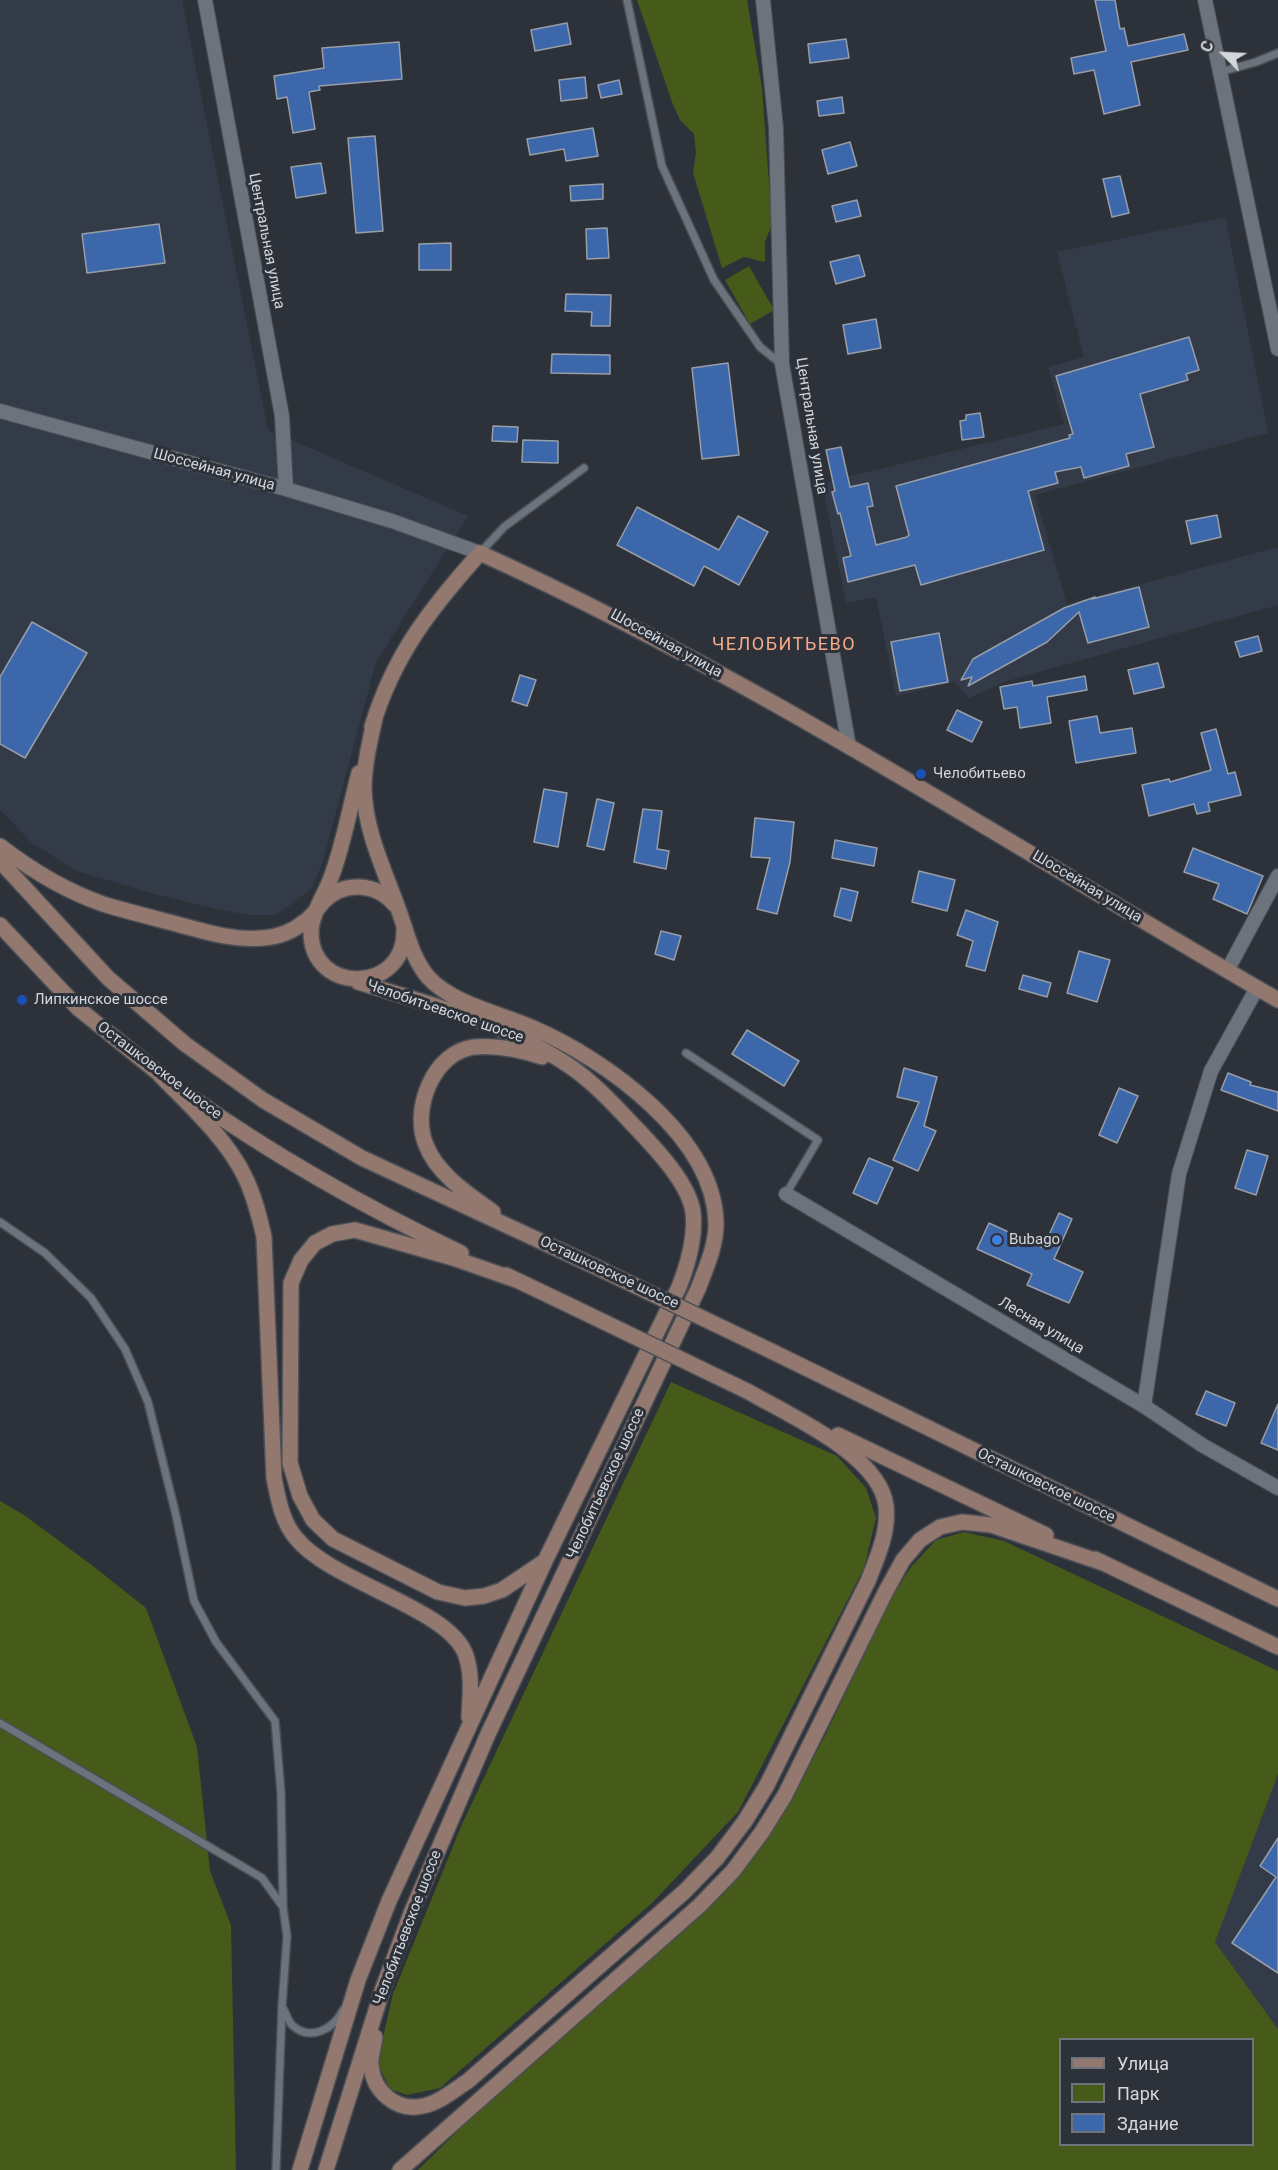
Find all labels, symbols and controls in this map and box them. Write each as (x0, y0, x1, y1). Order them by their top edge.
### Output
north arrow (1194, 24, 1254, 84)
text: С (1196, 38, 1218, 55)
street label: Центральная улица (244, 171, 288, 311)
street label: Центральная улица (791, 356, 831, 496)
street label: Шоссейная улица (151, 445, 277, 495)
street label: Шоссейная улица (607, 606, 725, 682)
district label: ЧЕЛОБИТЬЕВО (712, 634, 856, 656)
place label: Челобитьево (933, 765, 1026, 783)
marker: Челобитьево (914, 767, 928, 781)
street label: Шоссейная улица (1029, 847, 1145, 927)
street label: Челобитьевское шоссе (364, 977, 526, 1047)
place label: Липкинское шоссе (34, 991, 168, 1009)
marker: Липкинское шоссе (15, 993, 29, 1007)
street label: Осташковское шоссе (93, 1018, 225, 1124)
place label: Bubago (1009, 1231, 1060, 1249)
street label: Осташковское шоссе (537, 1233, 681, 1313)
marker: Bubago (990, 1233, 1004, 1247)
street label: Лесная улица (995, 1293, 1087, 1359)
street label: Челобитьевское шоссе (563, 1406, 649, 1562)
street label: Осташковское шоссе (974, 1445, 1118, 1527)
street label: Челобитьевское шоссе (370, 1848, 446, 2008)
legend (1059, 2038, 1254, 2146)
text: Улица (1117, 2053, 1169, 2074)
text: Парк (1117, 2083, 1159, 2104)
text: Здание (1117, 2113, 1179, 2134)

